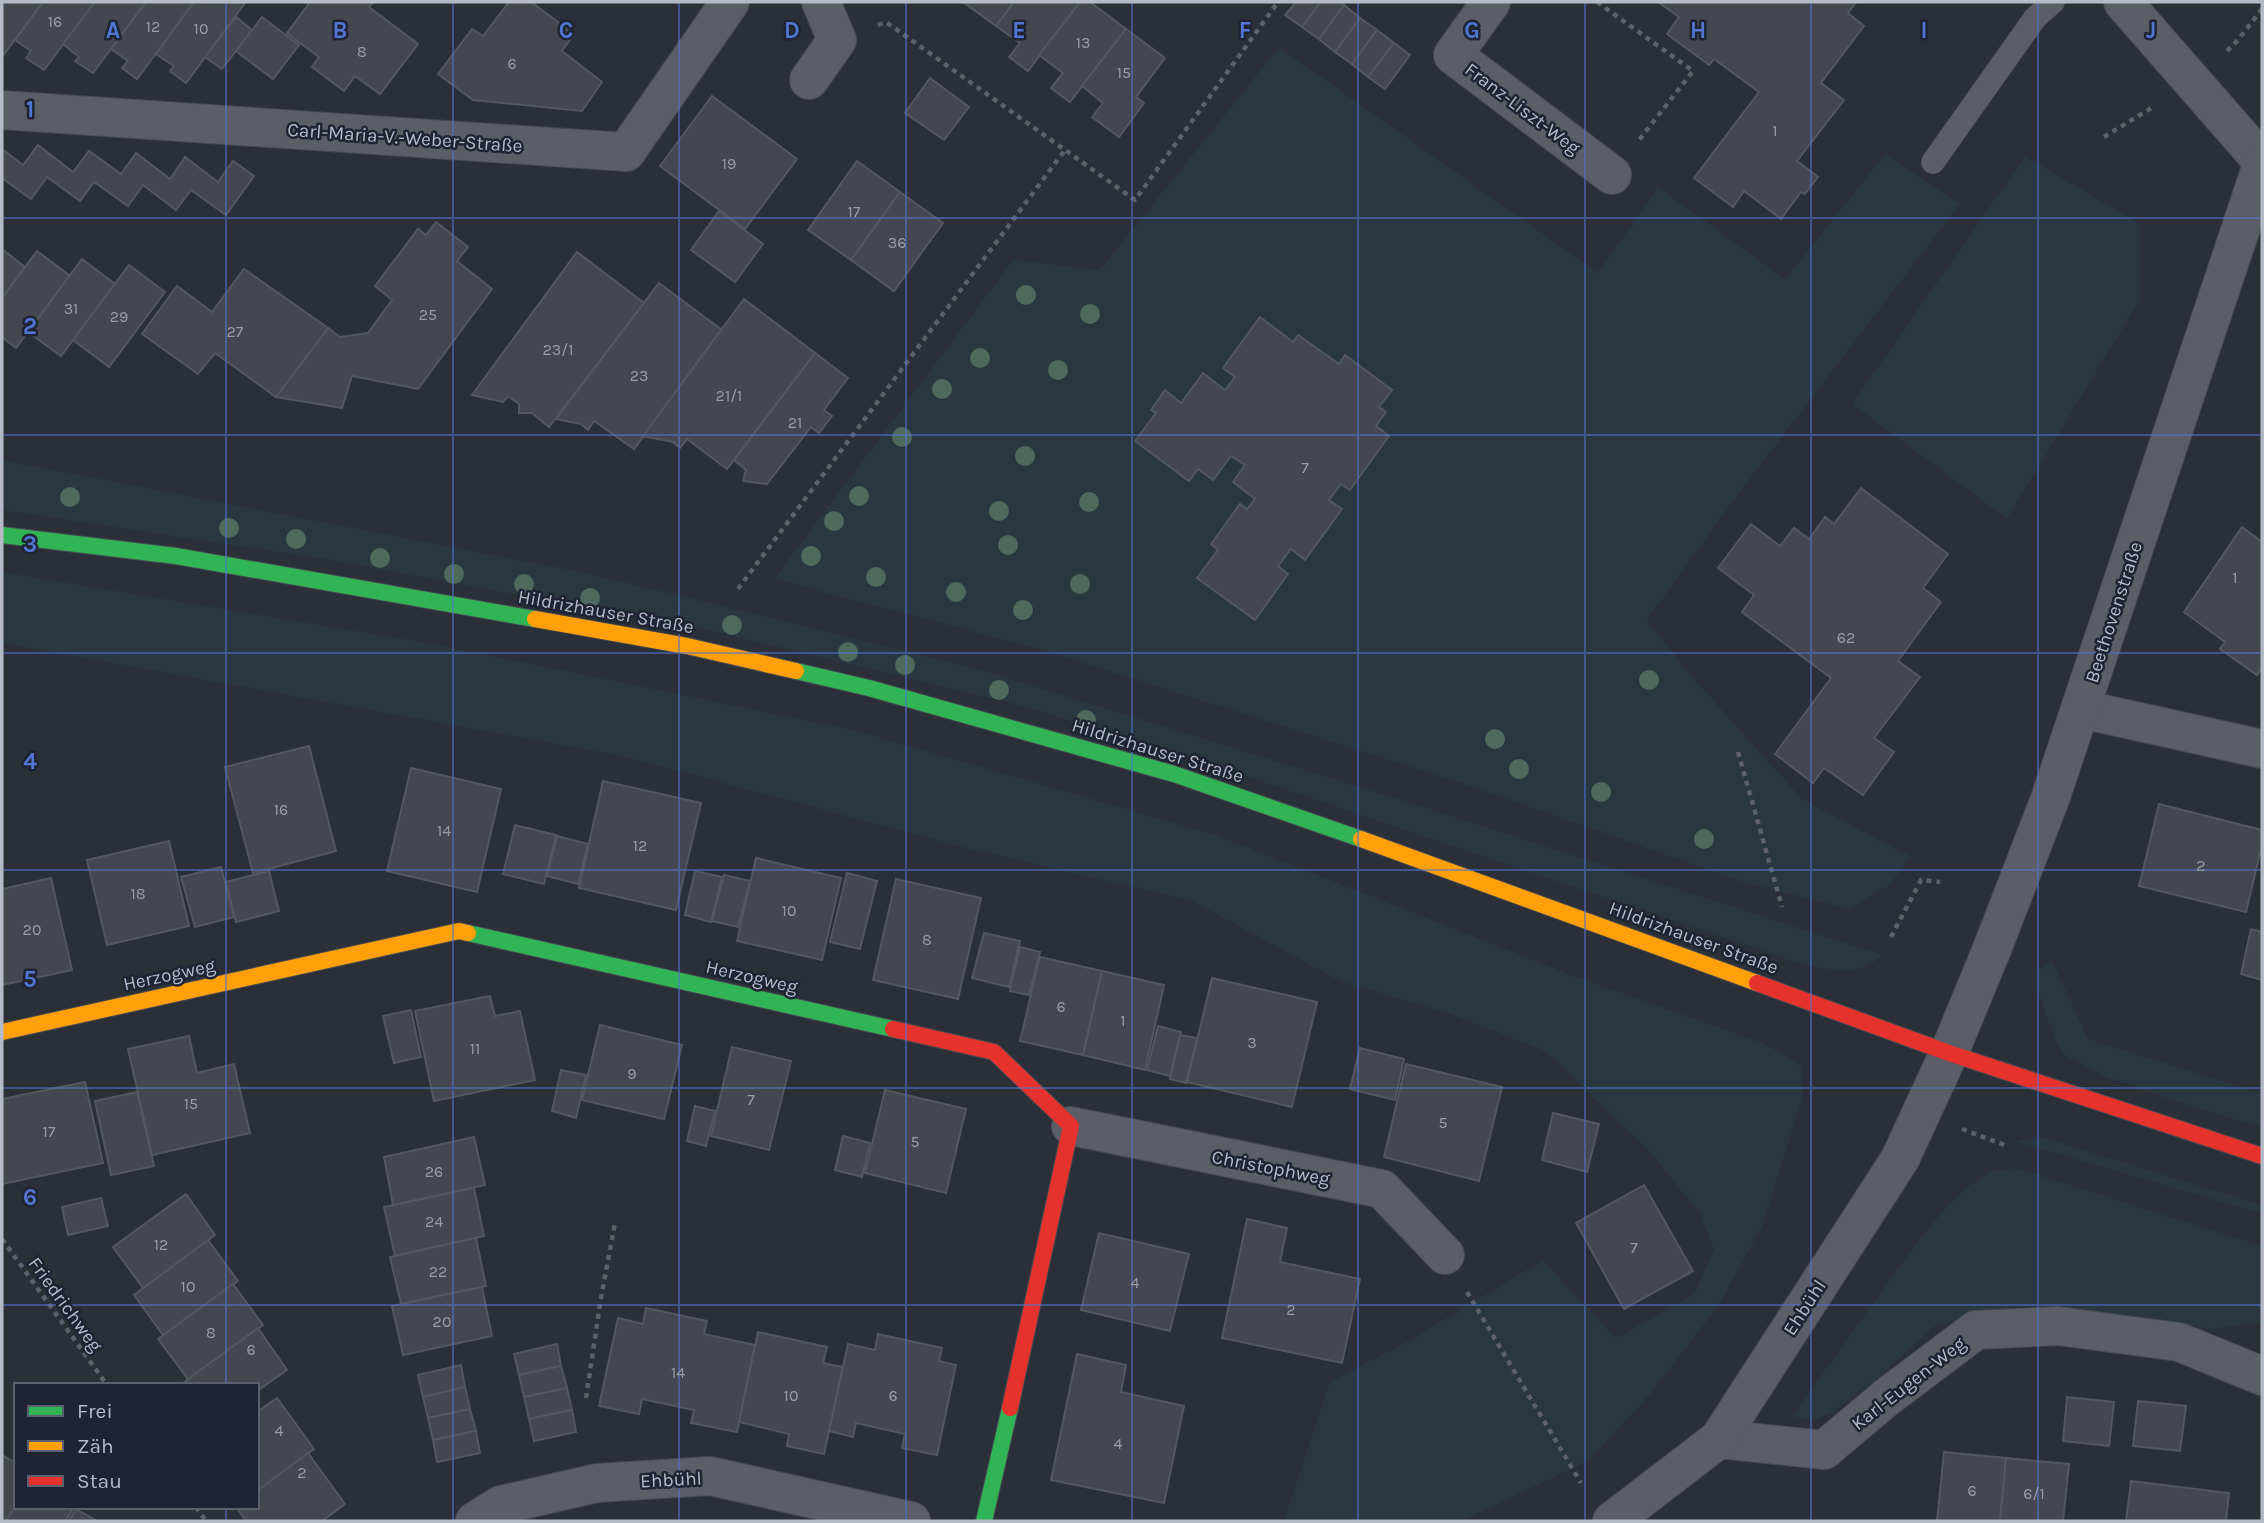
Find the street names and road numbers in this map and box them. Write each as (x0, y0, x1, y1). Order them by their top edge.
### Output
street label: Franz-Liszt-Weg (1460, 58, 1585, 159)
street label: Carl-Maria-V.-Weber-Straße (287, 119, 523, 157)
street label: Beethovenstraße (2081, 539, 2147, 686)
street label: Hildrizhauser Straße (516, 586, 696, 638)
street label: Hildrizhauser Straße (1069, 714, 1246, 788)
street label: Hildrizhauser Straße (1606, 897, 1781, 979)
street label: Herzogweg (121, 954, 218, 995)
street label: Herzogweg (704, 956, 800, 998)
street label: Christophweg (1210, 1146, 1332, 1190)
street label: Friedrichweg (24, 1253, 107, 1356)
street label: Ehbühl (1779, 1276, 1831, 1339)
street label: Karl-Eugen-Weg (1847, 1332, 1970, 1435)
street label: Ehbühl (640, 1467, 702, 1493)

